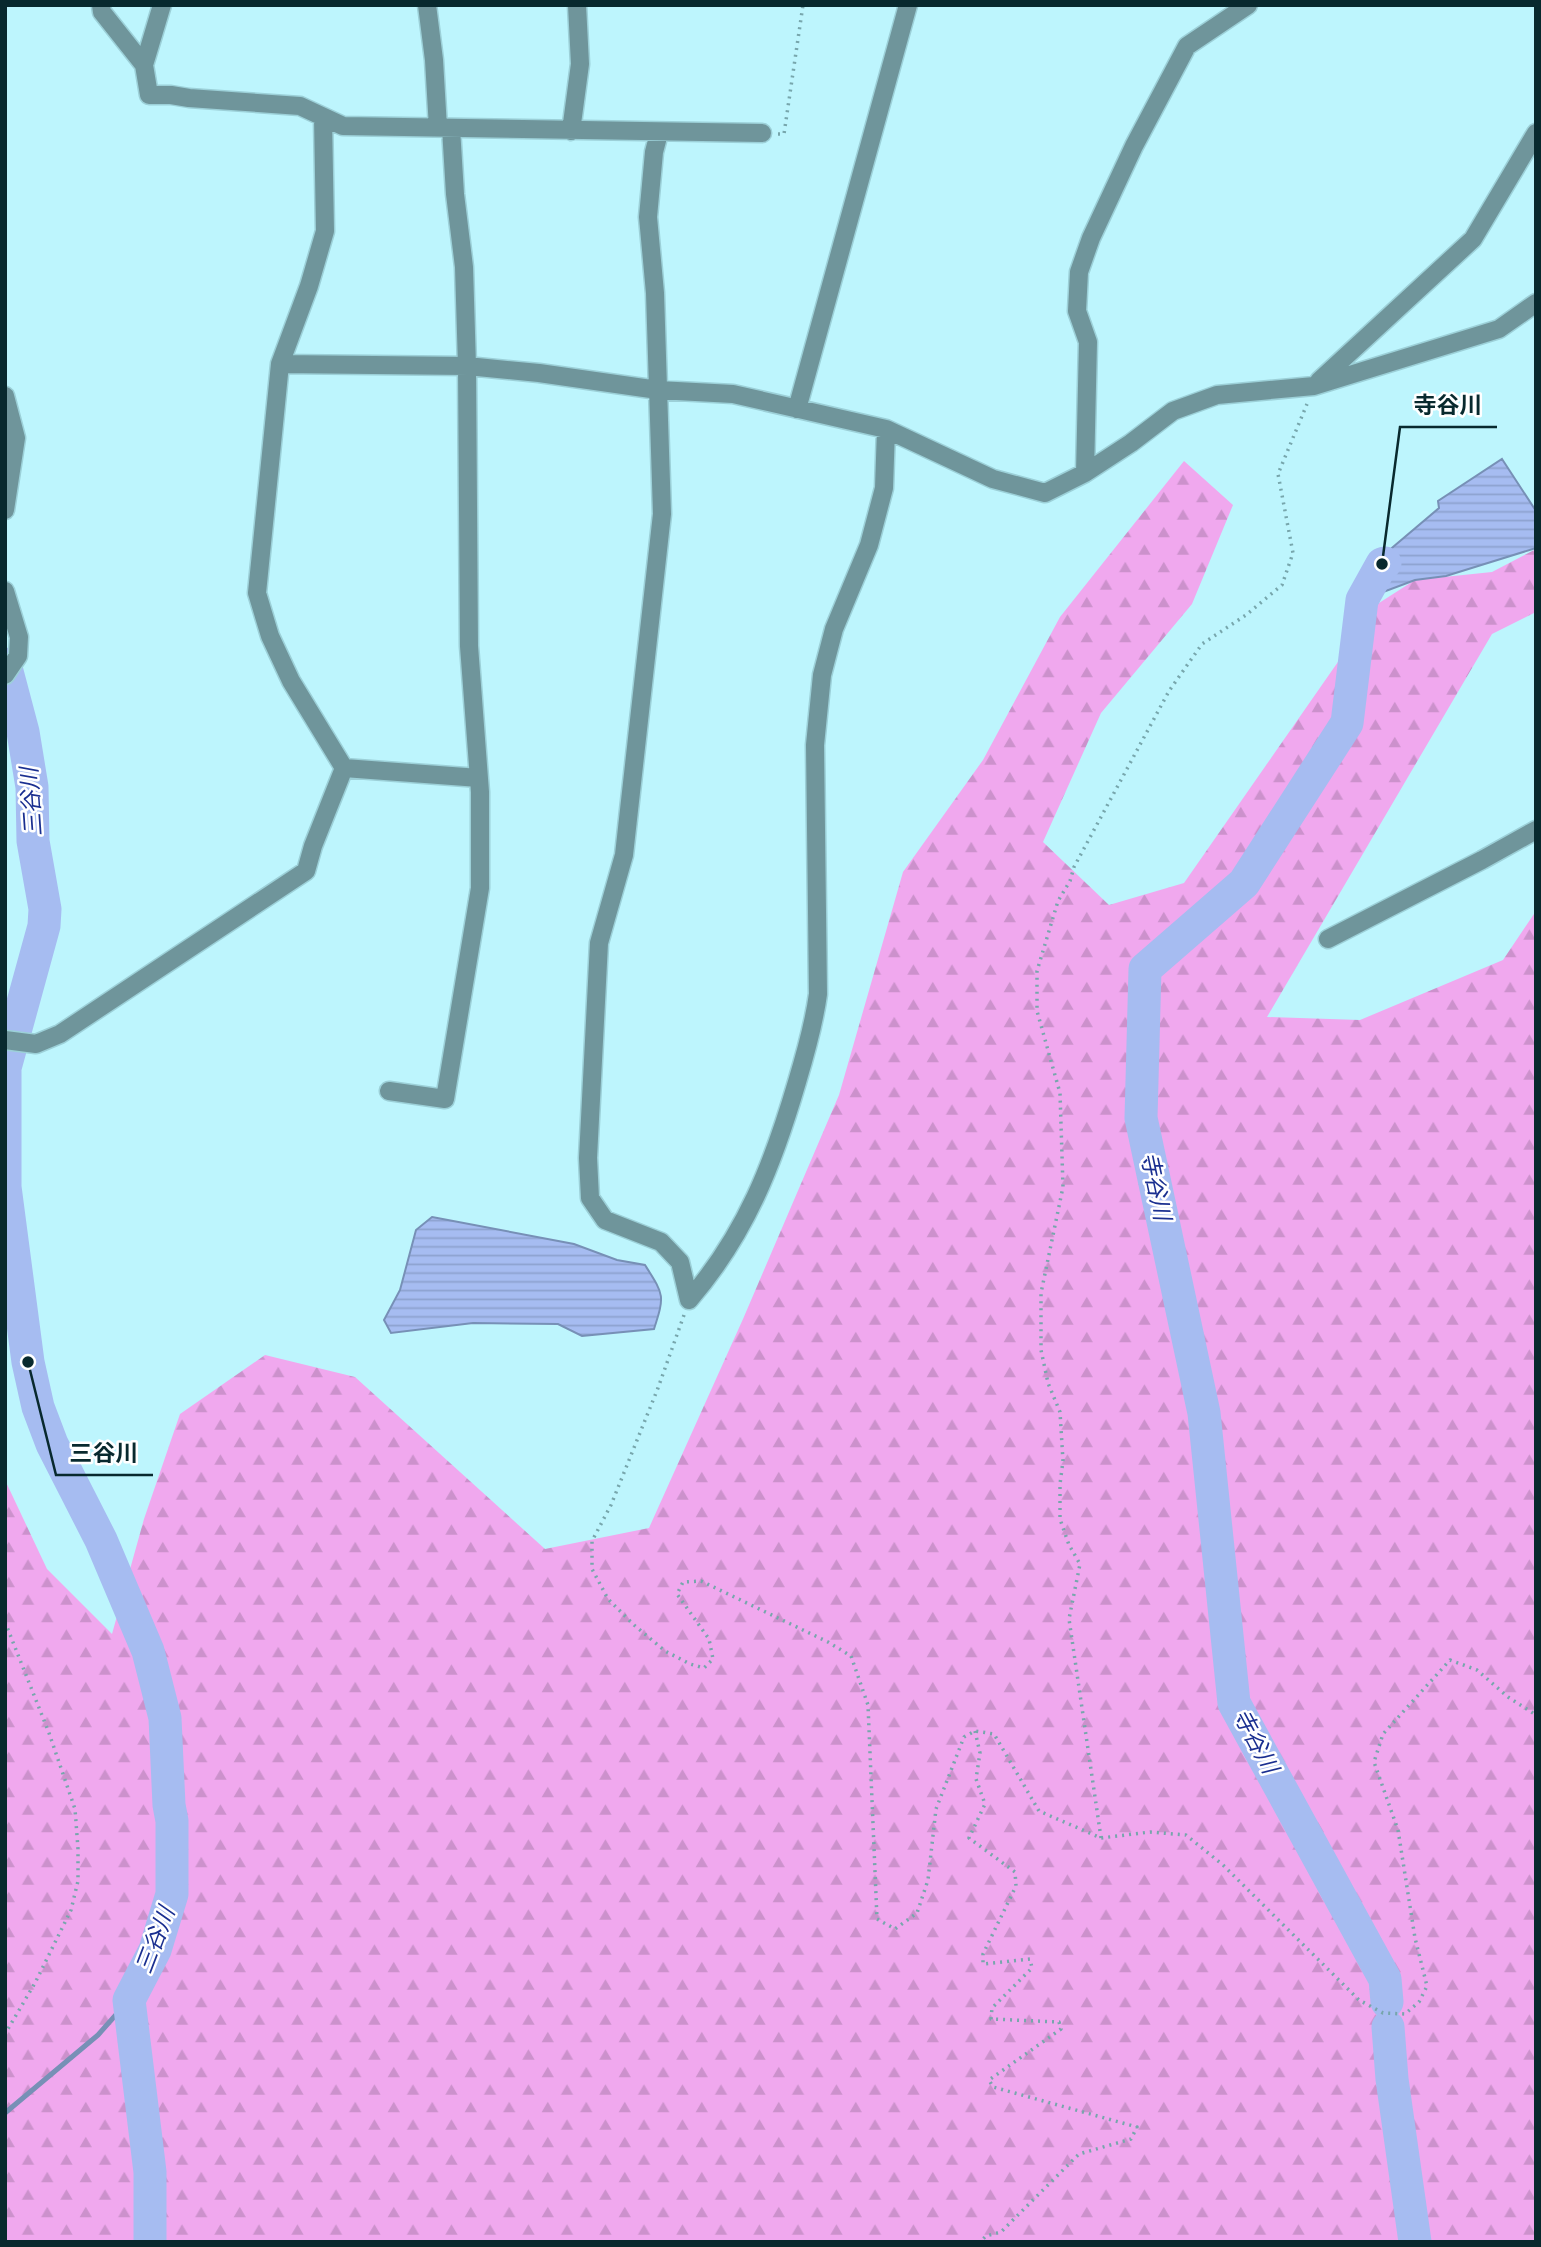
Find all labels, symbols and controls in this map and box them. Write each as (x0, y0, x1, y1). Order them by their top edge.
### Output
callout: 寺谷川 (1400, 383, 1497, 427)
text: 寺谷川 (1414, 391, 1483, 419)
water label: 三谷川 (14, 764, 47, 837)
water label: 寺谷川 (1135, 1149, 1177, 1226)
callout: 三谷川 (56, 1431, 153, 1475)
text: 三谷川 (70, 1439, 139, 1467)
water label: 寺谷川 (1227, 1704, 1286, 1781)
water label: 三谷川 (130, 1900, 182, 1977)

